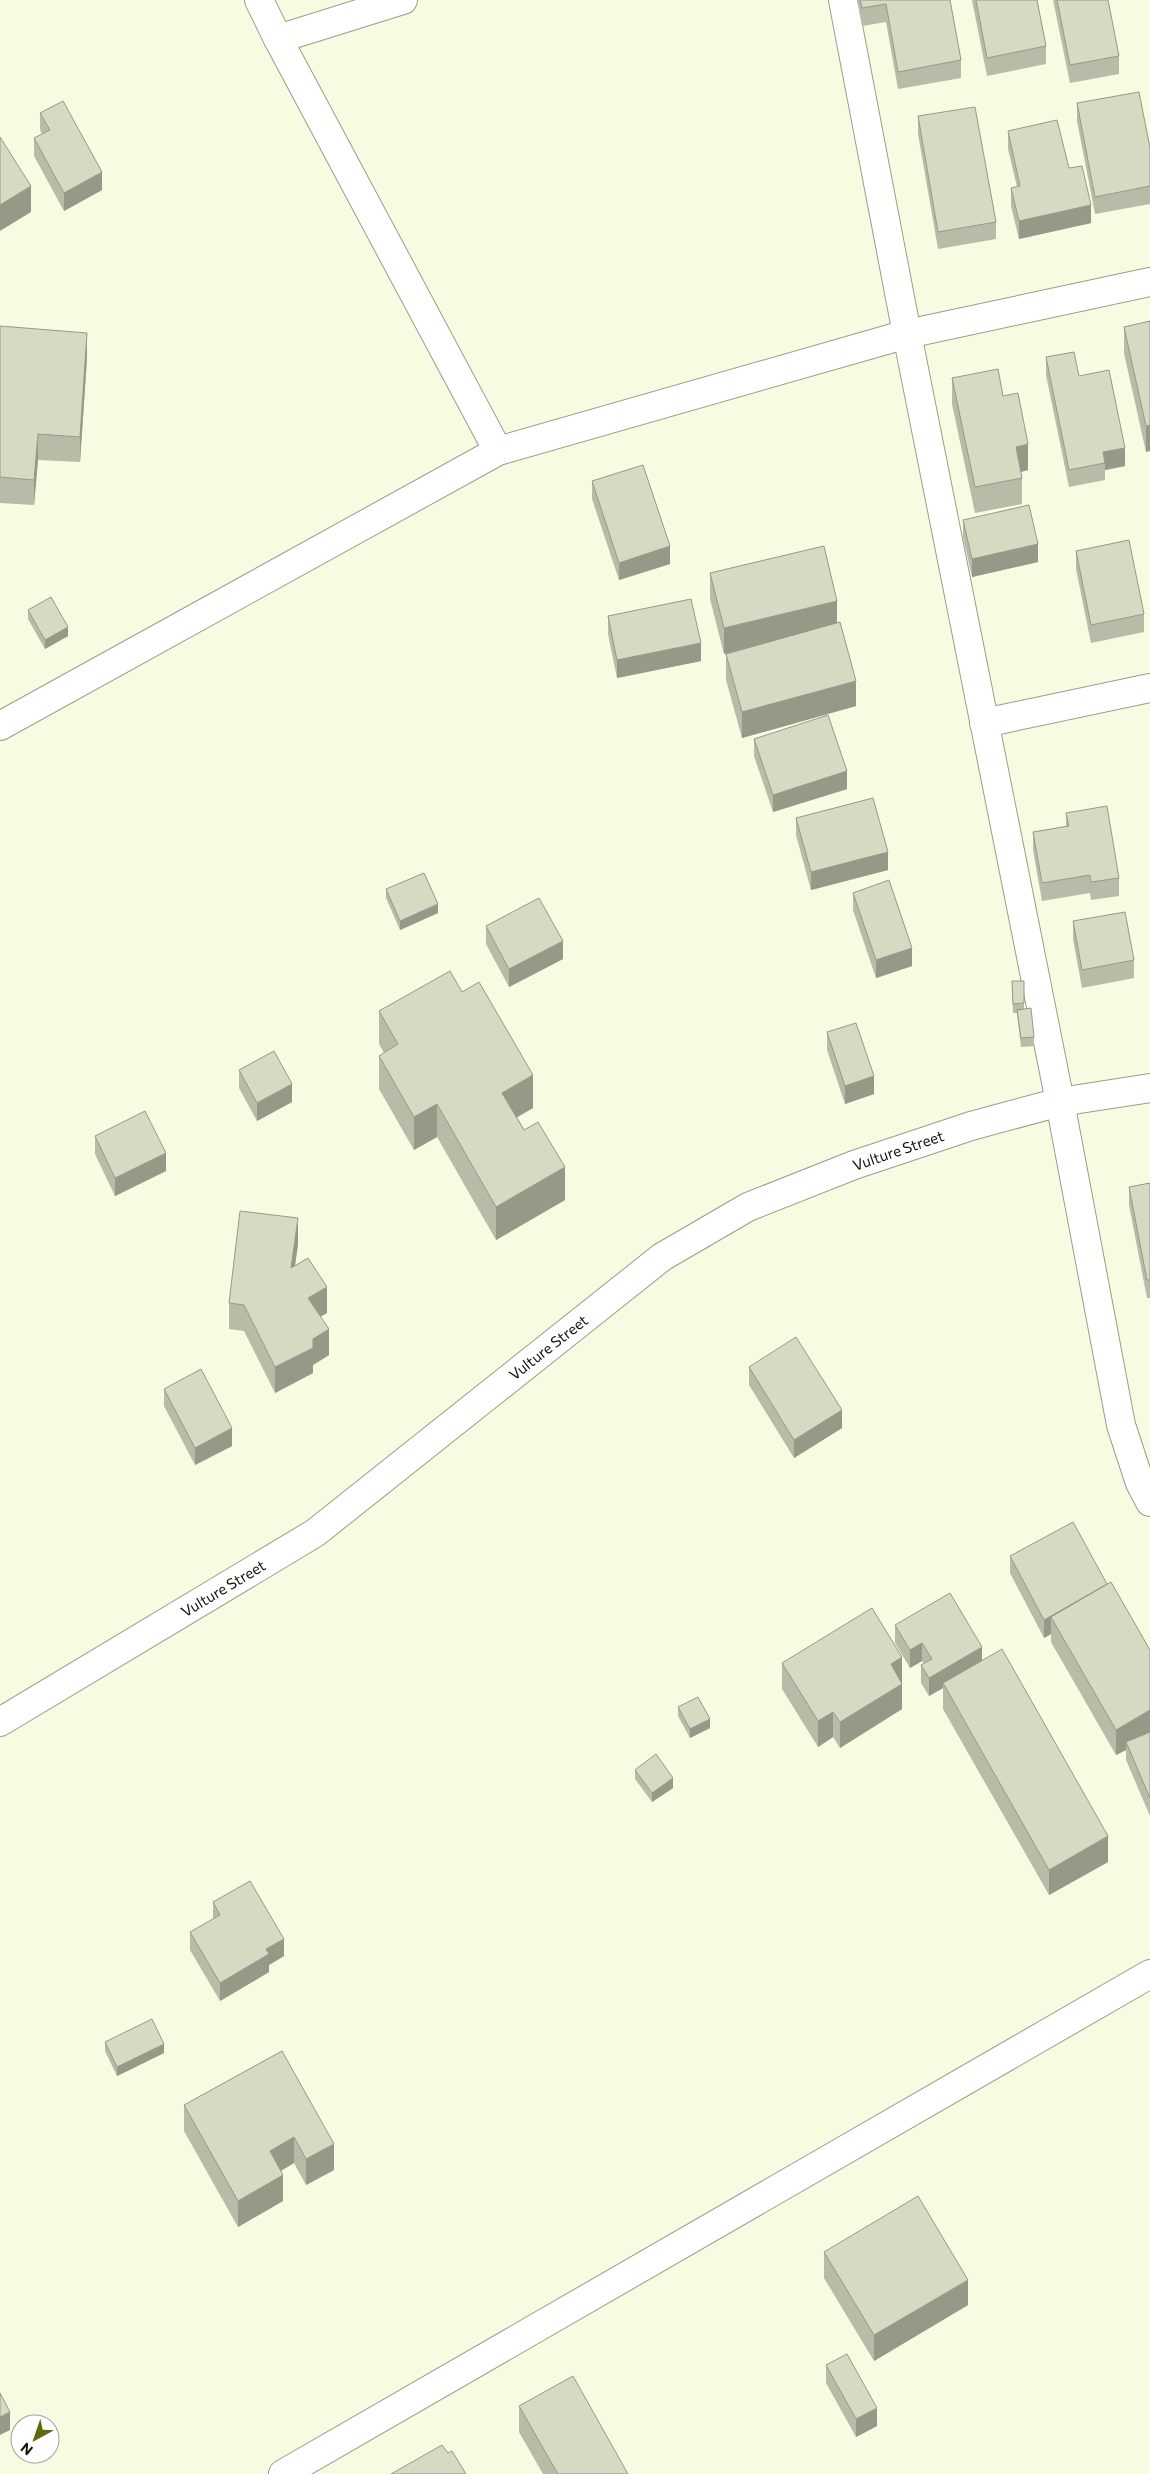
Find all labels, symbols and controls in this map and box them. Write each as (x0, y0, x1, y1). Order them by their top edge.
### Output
street label: Vulture Street (850, 1126, 946, 1174)
street label: Vulture Street (505, 1311, 591, 1383)
street label: Vulture Street (178, 1556, 268, 1620)
north arrow (10, 2414, 60, 2464)
text: N (17, 2439, 36, 2459)

